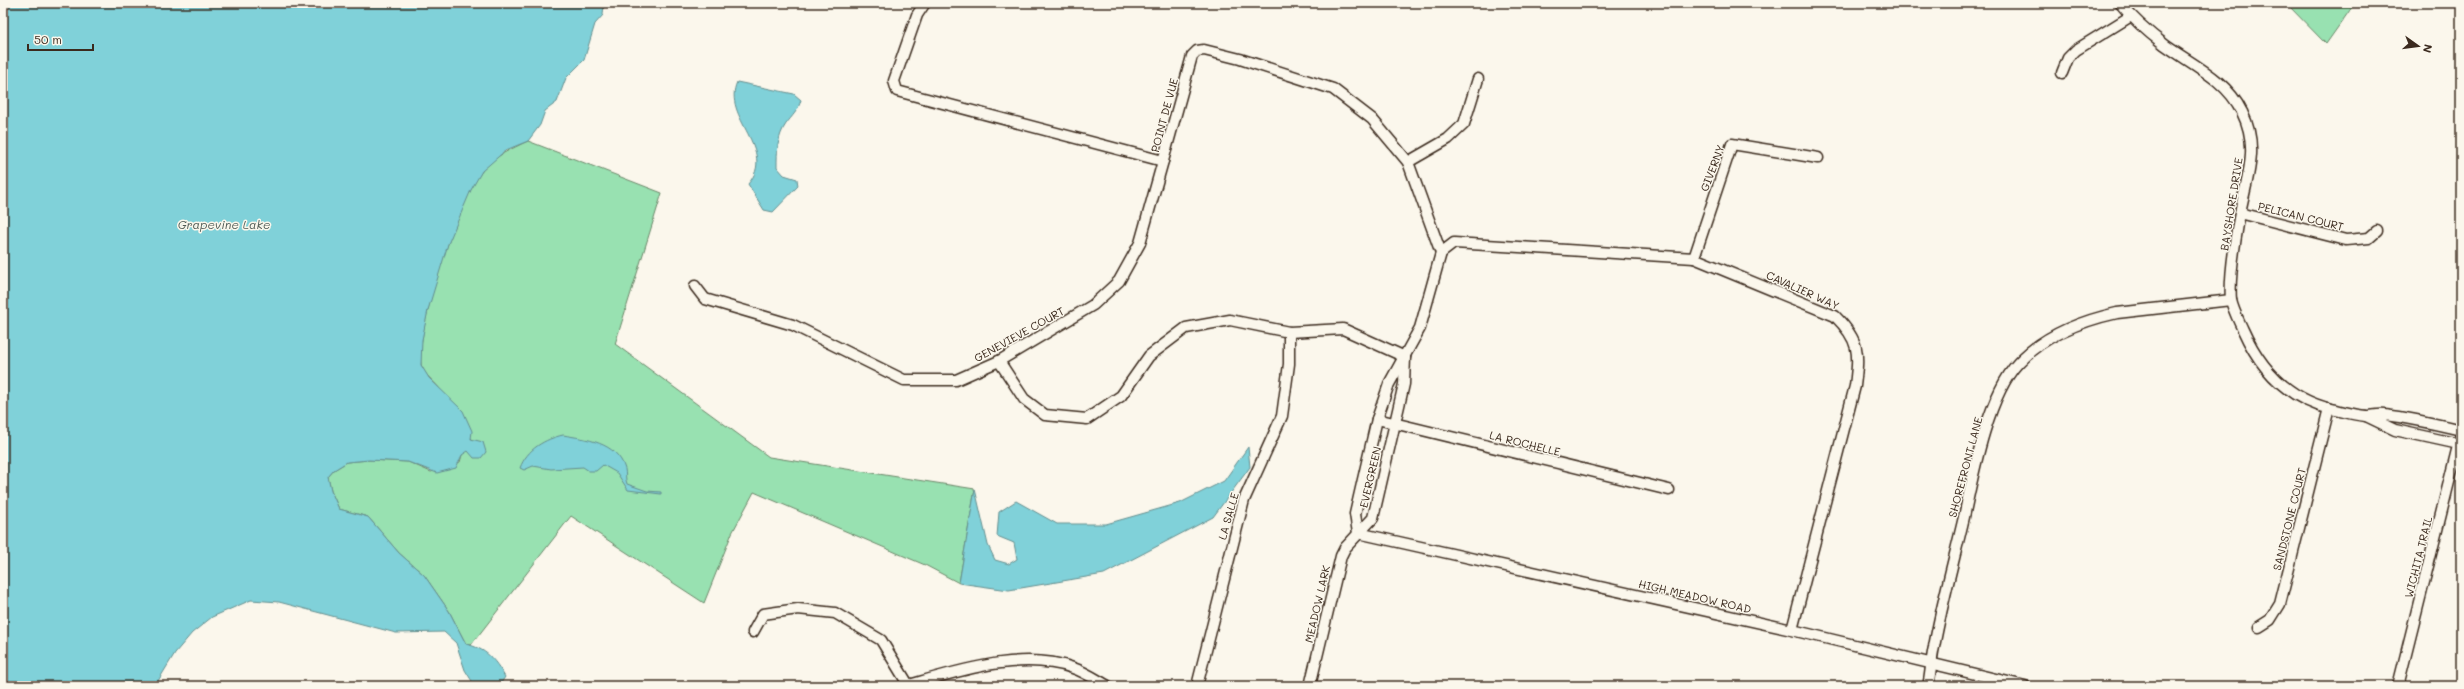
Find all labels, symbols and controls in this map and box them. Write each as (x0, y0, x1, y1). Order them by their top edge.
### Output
scale bar (28, 26, 93, 52)
north arrow (2398, 26, 2438, 66)
text: 50 m (34, 31, 62, 47)
text: N (2420, 43, 2436, 54)
street label: POINT DE VUE (1147, 76, 1181, 154)
street label: GIVERNY (1696, 143, 1728, 193)
street label: BAYSHORE DRIVE (2216, 156, 2246, 252)
street label: PELICAN COURT (2257, 198, 2345, 234)
water label: Grapevine Lake (178, 216, 270, 232)
street label: CAVALIER WAY (1764, 267, 1842, 313)
street label: GENEVIEVE COURT (971, 303, 1067, 365)
street label: SHOREFRONT LANE (1944, 415, 1986, 519)
street label: LA ROCHELLE (1488, 427, 1562, 459)
street label: EVERGREEN (1356, 445, 1384, 509)
street label: SANDSTONE COURT (2269, 466, 2309, 572)
street label: LA SALLE (1214, 491, 1242, 541)
street label: WICHITA TRAIL (2401, 514, 2435, 599)
street label: MEADOW LARK (1301, 563, 1333, 644)
street label: HIGH MEADOW ROAD (1637, 576, 1753, 616)

